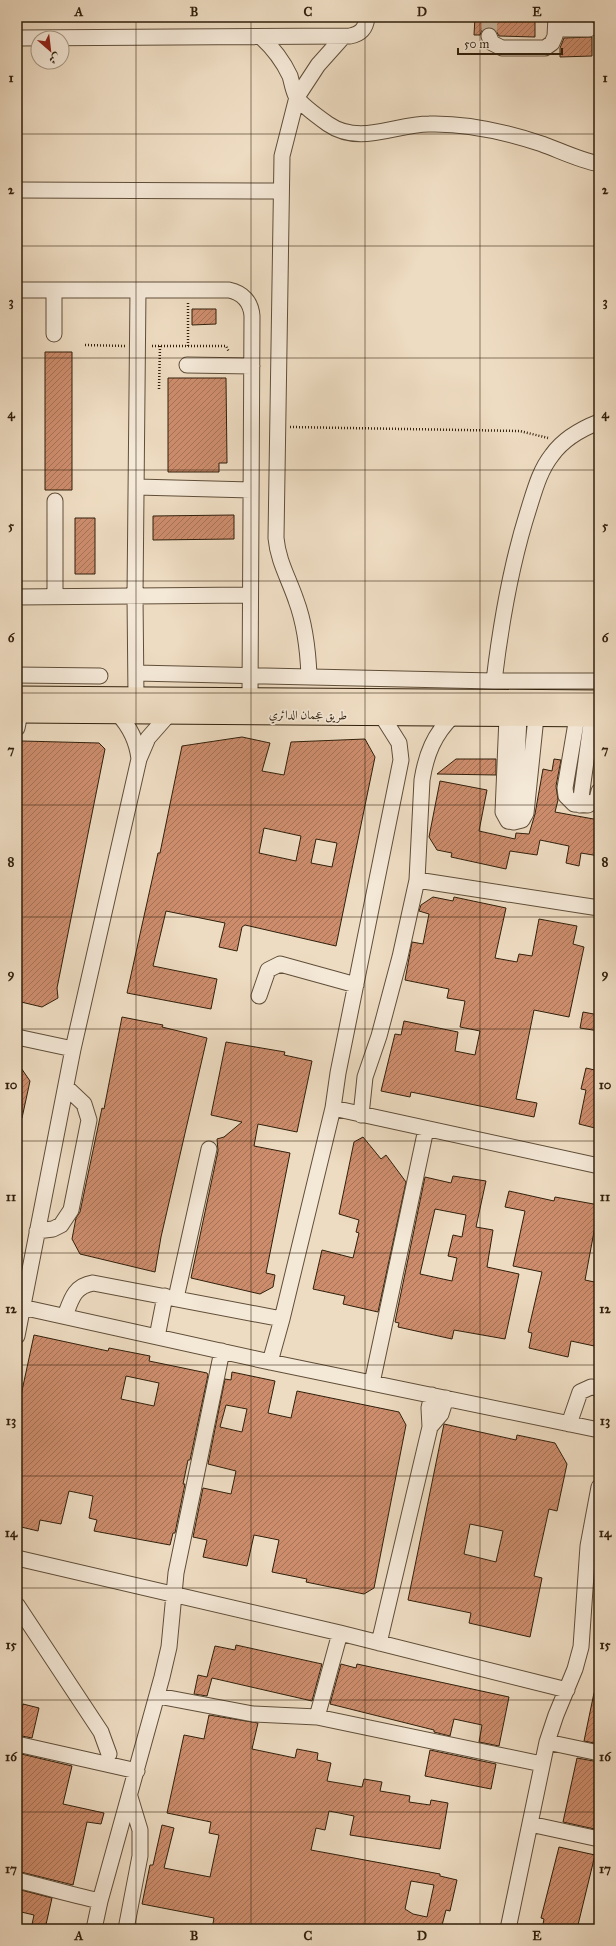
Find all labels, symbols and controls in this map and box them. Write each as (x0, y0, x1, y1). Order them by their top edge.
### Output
text: A (74, 4, 84, 20)
text: B (190, 4, 199, 20)
text: C (304, 4, 313, 20)
text: D (417, 4, 427, 20)
text: E (532, 4, 542, 20)
north arrow (30, 30, 70, 70)
scale bar (458, 30, 562, 56)
text: 50 m (464, 37, 489, 51)
text: ش (47, 50, 62, 67)
text: 1 (8, 70, 14, 86)
text: 1 (602, 70, 608, 86)
text: 2 (8, 182, 15, 198)
text: 2 (602, 182, 609, 198)
text: 3 (8, 294, 14, 310)
text: 3 (602, 294, 608, 310)
text: 4 (7, 406, 15, 422)
text: 4 (601, 406, 609, 422)
text: 5 (8, 518, 15, 534)
text: 5 (602, 518, 609, 534)
text: 6 (8, 630, 16, 646)
text: 6 (602, 630, 610, 646)
street label: طريق عجمان الدائري (269, 707, 348, 726)
text: 7 (8, 742, 15, 758)
text: 7 (602, 742, 609, 758)
text: 8 (8, 854, 15, 870)
text: 8 (602, 854, 609, 870)
text: 9 (8, 966, 15, 982)
text: 9 (602, 966, 609, 982)
text: 10 (5, 1077, 18, 1093)
text: 10 (599, 1077, 612, 1093)
text: 11 (6, 1189, 16, 1205)
text: 11 (600, 1189, 610, 1205)
text: 12 (5, 1301, 17, 1317)
text: 12 (599, 1301, 611, 1317)
text: 13 (6, 1413, 16, 1429)
text: 13 (600, 1413, 610, 1429)
text: 14 (5, 1525, 18, 1541)
text: 14 (599, 1525, 612, 1541)
text: 15 (5, 1637, 17, 1653)
text: 15 (599, 1637, 611, 1653)
text: 16 (5, 1749, 18, 1765)
text: 16 (599, 1749, 612, 1765)
text: 17 (5, 1861, 17, 1877)
text: 17 (599, 1861, 611, 1877)
text: A (74, 1928, 84, 1944)
text: B (190, 1928, 199, 1944)
text: C (304, 1928, 313, 1944)
text: D (417, 1928, 427, 1944)
text: E (532, 1928, 542, 1944)

